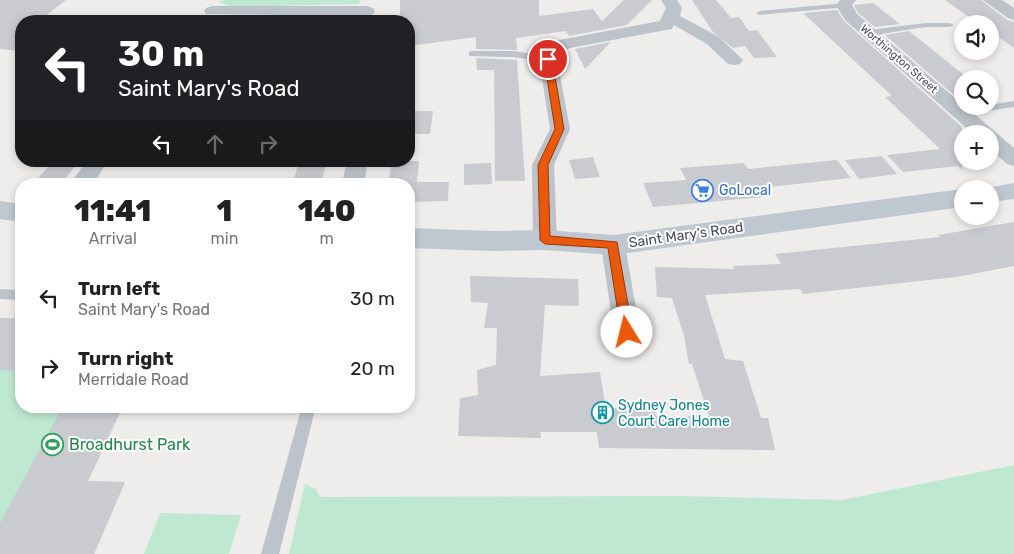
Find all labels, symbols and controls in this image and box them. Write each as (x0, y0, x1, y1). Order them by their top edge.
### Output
map controls (954, 15, 999, 225)
button: sound (954, 15, 999, 60)
street label: Worthington Street (858, 22, 941, 96)
text: 30 m (118, 33, 204, 75)
icon: left (35, 35, 100, 100)
pin (527, 38, 569, 80)
icon: arrive (534, 45, 562, 73)
button: search (954, 70, 999, 115)
text: Saint Mary's Road (118, 75, 300, 102)
button: + (954, 125, 999, 170)
icon: left (148, 130, 176, 158)
icon: ahead (201, 130, 229, 158)
icon: right (254, 130, 282, 158)
supermarket icon: GoLocal (691, 178, 715, 202)
button: − (954, 180, 999, 225)
place label: GoLocal (719, 182, 771, 199)
text: 11:41 (74, 193, 151, 229)
text: 1 (217, 193, 232, 229)
text: 140 (298, 193, 356, 229)
street label: Saint Mary's Road (628, 219, 744, 251)
text: Arrival (89, 229, 137, 248)
text: min (211, 229, 238, 248)
text: m (320, 229, 334, 248)
text: Turn left (78, 277, 160, 300)
icon: left (35, 284, 63, 312)
text: 30 m (350, 287, 395, 310)
text: Saint Mary's Road (78, 300, 210, 319)
position arrow (600, 305, 652, 357)
text: Turn right (78, 347, 173, 370)
icon: right (35, 354, 63, 382)
text: 20 m (350, 357, 395, 380)
text: Merridale Road (78, 370, 189, 389)
place label: Sydney Jones Court Care Home (618, 397, 730, 430)
building icon: Sydney Jones Court Care Home (590, 401, 614, 425)
sports icon: Broadhurst Park (41, 432, 65, 456)
place label: Broadhurst Park (69, 435, 191, 454)

